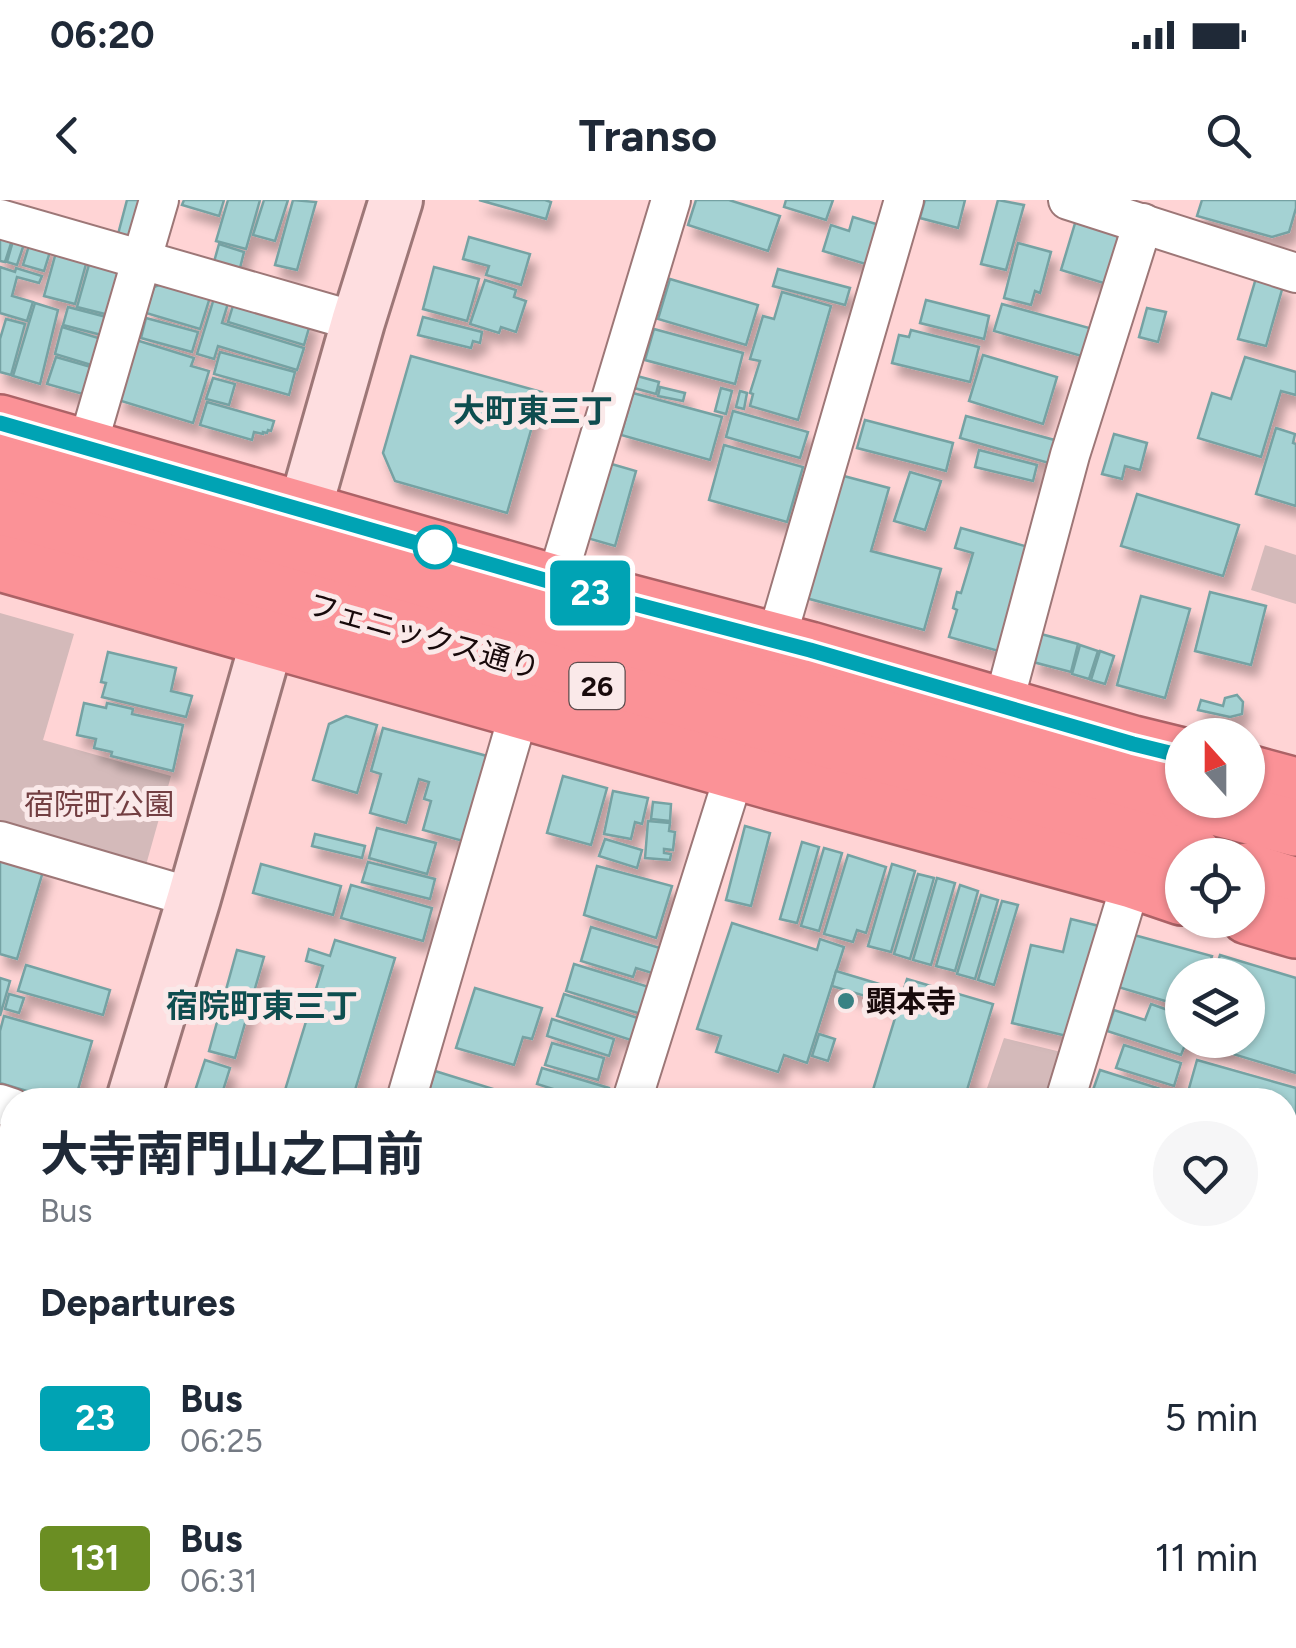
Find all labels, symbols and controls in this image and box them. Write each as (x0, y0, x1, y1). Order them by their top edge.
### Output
text: 06:20 (50, 12, 155, 58)
icon: back (40, 108, 95, 163)
text: Transo (579, 108, 717, 162)
icon: search (1201, 108, 1256, 163)
district label: 大町東三丁 (453, 392, 613, 430)
unlabelled marker (414, 526, 456, 568)
line badge: 23 (545, 560, 635, 626)
text: 23 (570, 572, 610, 614)
street label: フェニックス通り (304, 585, 544, 687)
road number: 26 (570, 663, 624, 709)
north arrow (1165, 718, 1265, 818)
map controls (1165, 718, 1265, 1058)
park label: 宿院町公園 (24, 786, 174, 823)
button: locate (1165, 838, 1265, 938)
button: layers (1165, 958, 1265, 1058)
place label: 顕本寺 (866, 983, 956, 1020)
district label: 宿院町東三丁 (166, 987, 358, 1025)
marker: 顕本寺 (835, 990, 857, 1012)
button: heart (1153, 1121, 1258, 1226)
text: 大寺南門山之口前 (40, 1125, 424, 1183)
text: Bus (40, 1192, 92, 1230)
text: Departures (40, 1280, 235, 1326)
text: Bus (180, 1376, 243, 1422)
text: 5 min (1164, 1395, 1258, 1441)
text: 23 (75, 1397, 115, 1439)
text: 06:25 (180, 1422, 263, 1460)
text: Bus (180, 1516, 243, 1562)
text: 11 min (1155, 1535, 1258, 1581)
text: 131 (70, 1537, 120, 1579)
text: 06:31 (180, 1562, 257, 1600)

